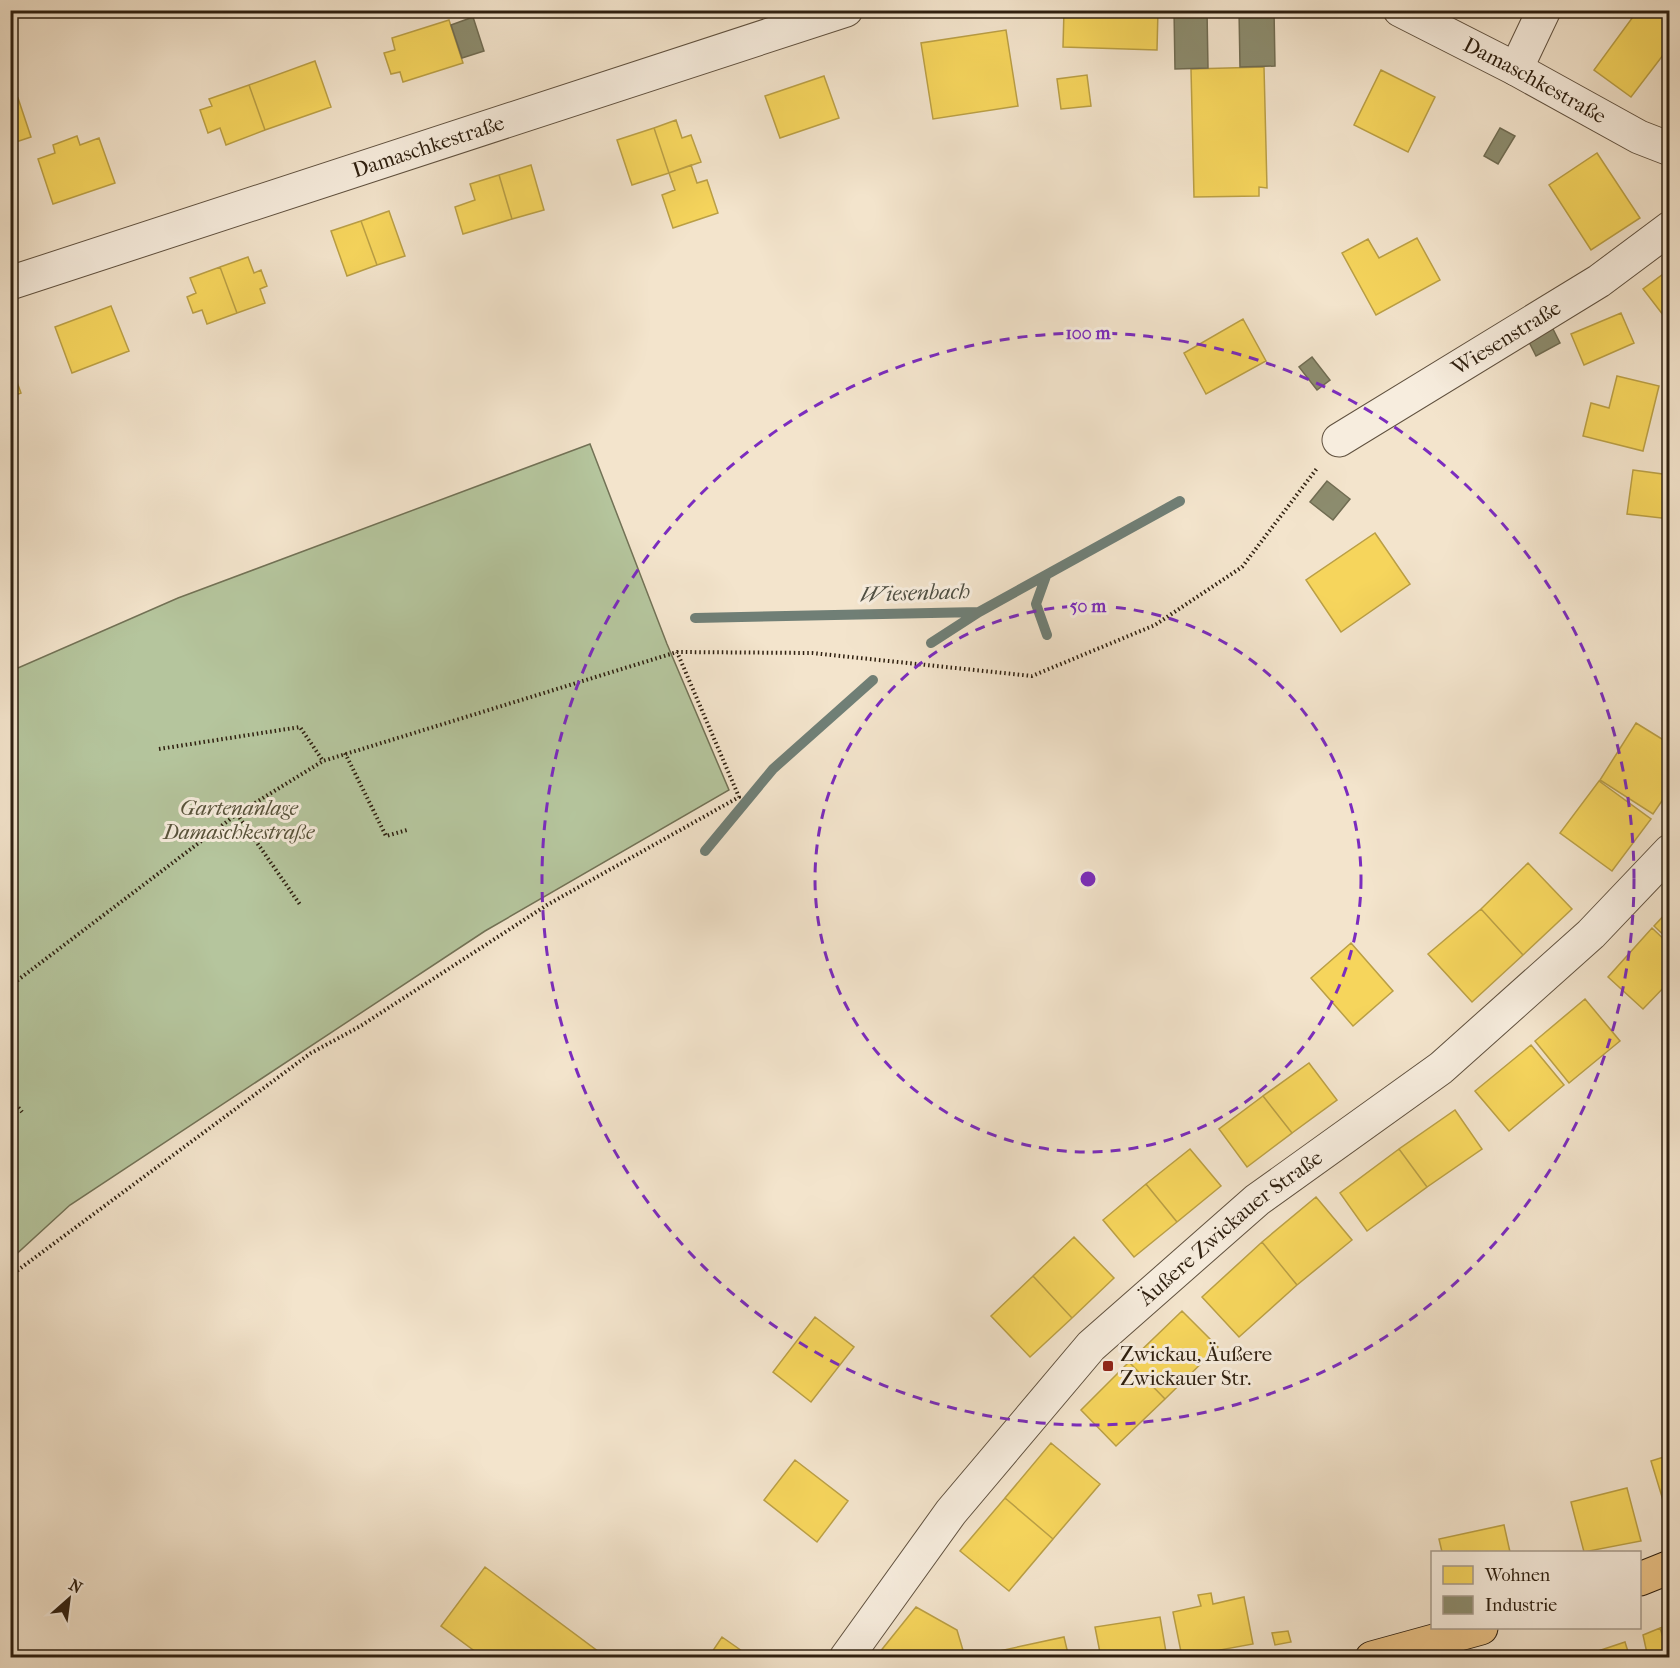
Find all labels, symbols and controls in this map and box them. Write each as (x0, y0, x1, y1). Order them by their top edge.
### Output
street label: Damaschkestraße (1459, 32, 1610, 128)
street label: Damaschkestraße (349, 110, 507, 182)
street label: Wiesenstraße (1447, 295, 1565, 381)
text: 100 m (1065, 323, 1112, 344)
water label: Wiesenbach (859, 578, 971, 608)
text: 50 m (1070, 596, 1107, 617)
park label: Gartenanlage Damaschkestraße (162, 796, 315, 844)
centre of rings (1078, 869, 1098, 889)
street label: Äußere Zwickauer Straße (1133, 1145, 1327, 1311)
place label: Zwickau, Äußere Zwickauer Str. (1120, 1342, 1272, 1390)
marker: Zwickau, Äußere Zwickauer Str. (1101, 1359, 1115, 1373)
legend (1431, 1551, 1641, 1629)
text: Wohnen (1484, 1565, 1551, 1586)
north arrow (39, 1569, 99, 1629)
text: N (66, 1575, 86, 1598)
text: Industrie (1485, 1595, 1557, 1616)

